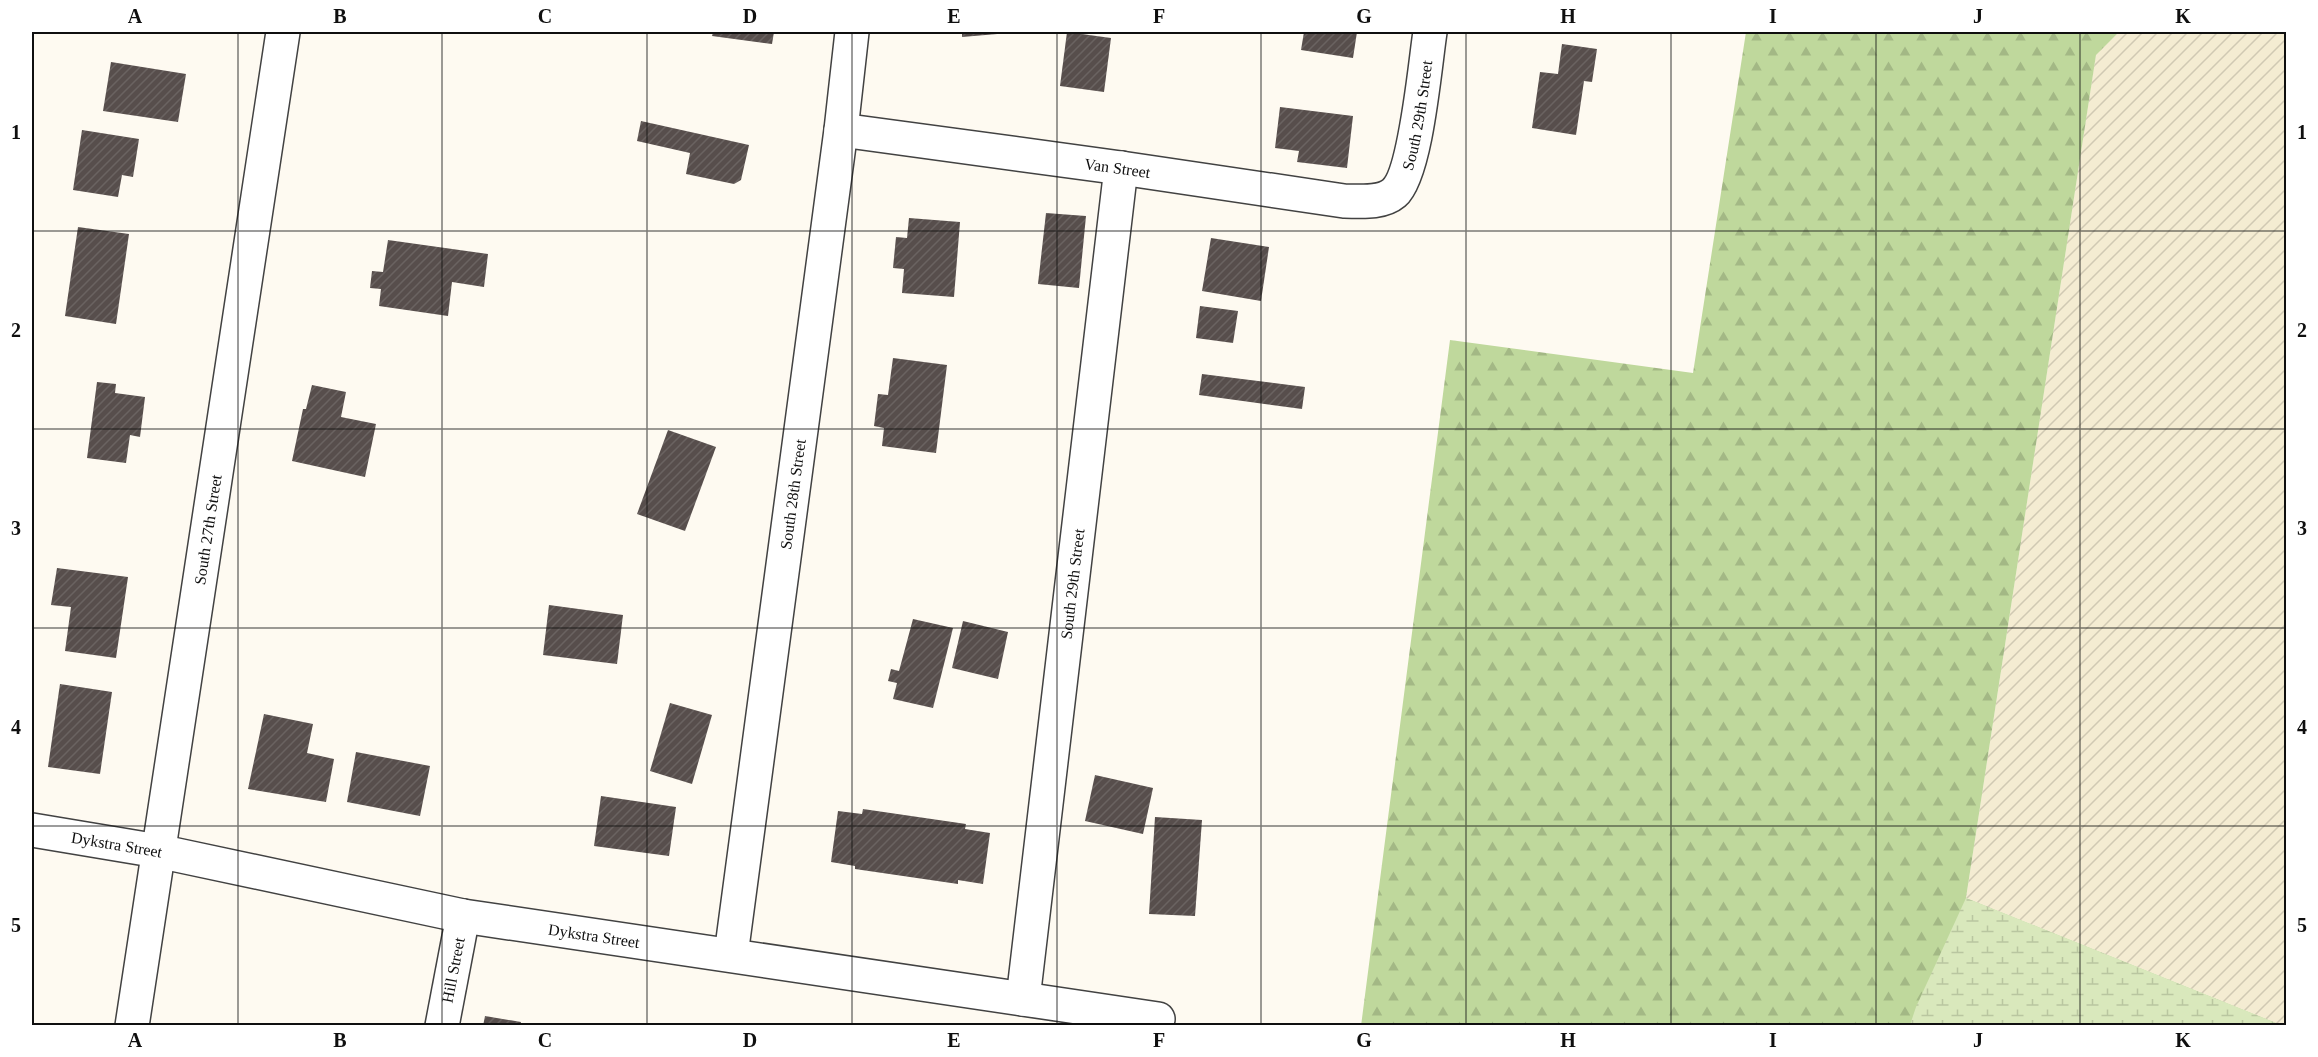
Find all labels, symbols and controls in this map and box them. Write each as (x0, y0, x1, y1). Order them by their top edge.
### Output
text: A (128, 5, 143, 27)
text: B (333, 5, 347, 27)
text: C (538, 5, 552, 27)
text: D (743, 5, 757, 27)
text: E (947, 5, 961, 27)
text: F (1153, 5, 1165, 27)
text: G (1356, 5, 1372, 27)
text: H (1560, 5, 1576, 27)
text: I (1769, 5, 1777, 27)
text: J (1973, 5, 1983, 27)
text: K (2175, 5, 2191, 27)
street label: South 29th Street (1398, 59, 1435, 172)
text: 1 (11, 121, 21, 143)
text: 1 (2297, 121, 2307, 143)
street label: Van Street (1083, 155, 1152, 181)
text: 2 (11, 319, 21, 341)
text: 2 (2297, 319, 2307, 341)
street label: South 28th Street (777, 437, 808, 550)
street label: South 27th Street (191, 473, 224, 586)
text: 3 (11, 517, 21, 539)
text: 3 (2297, 517, 2307, 539)
street label: South 29th Street (1057, 527, 1087, 640)
text: 4 (11, 716, 21, 738)
text: 4 (2297, 716, 2307, 738)
street label: Dykstra Street (70, 828, 164, 860)
text: 5 (11, 914, 21, 936)
text: 5 (2297, 914, 2307, 936)
street label: Dykstra Street (547, 920, 641, 951)
street label: Hill Street (438, 935, 467, 1004)
text: A (128, 1029, 143, 1051)
text: B (333, 1029, 347, 1051)
text: C (538, 1029, 552, 1051)
text: D (743, 1029, 757, 1051)
text: E (947, 1029, 961, 1051)
text: F (1153, 1029, 1165, 1051)
text: G (1356, 1029, 1372, 1051)
text: H (1560, 1029, 1576, 1051)
text: I (1769, 1029, 1777, 1051)
text: J (1973, 1029, 1983, 1051)
text: K (2175, 1029, 2191, 1051)

